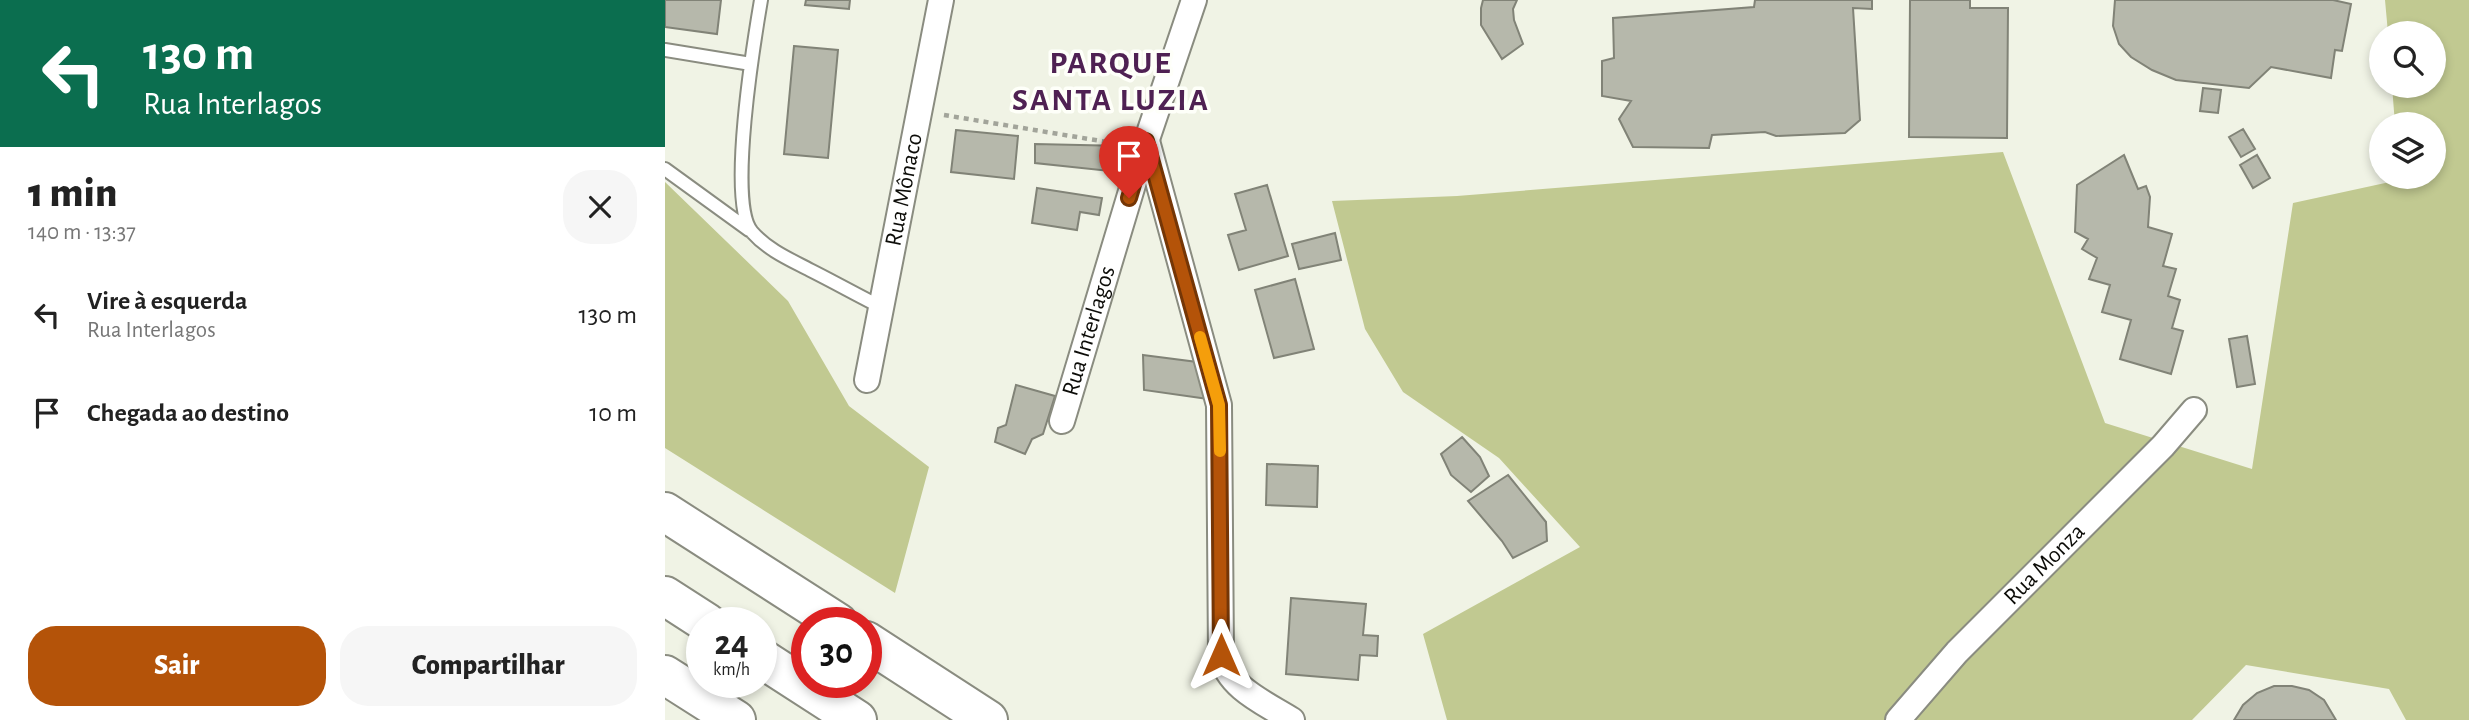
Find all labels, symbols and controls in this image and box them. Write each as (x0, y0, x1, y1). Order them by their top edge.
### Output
map controls (2369, 21, 2446, 189)
button: search (2369, 21, 2446, 98)
icon: left (28, 28, 119, 119)
text: 130 m (143, 30, 254, 79)
district label: PARQUE SANTA LUZIA (1012, 47, 1210, 116)
text: Rua Interlagos (143, 88, 322, 120)
button: layers (2369, 112, 2446, 189)
pin (1099, 126, 1159, 198)
street label: Rua Mônaco (881, 131, 927, 248)
icon: arrive (1110, 137, 1148, 175)
button: close (563, 170, 637, 244)
text: 1 min (28, 172, 117, 214)
text: 140 m · 13:37 (28, 221, 136, 244)
street label: Rua Interlagos (1058, 263, 1120, 399)
text: Vire à esquerda (87, 288, 248, 314)
icon: left (28, 296, 66, 334)
text: 130 m (579, 302, 637, 328)
text: Rua Interlagos (87, 319, 216, 342)
icon: arrive (28, 394, 66, 432)
text: Chegada ao destino (87, 400, 289, 426)
text: 10 m (589, 400, 637, 426)
street label: Rua Monza (2000, 519, 2090, 609)
speed limit sign: 30 (791, 607, 882, 698)
position arrow (1184, 618, 1258, 692)
button: Sair (28, 626, 326, 706)
button: Compartilhar (340, 626, 637, 706)
text: 24 (714, 626, 749, 661)
text: km/h (713, 661, 750, 679)

